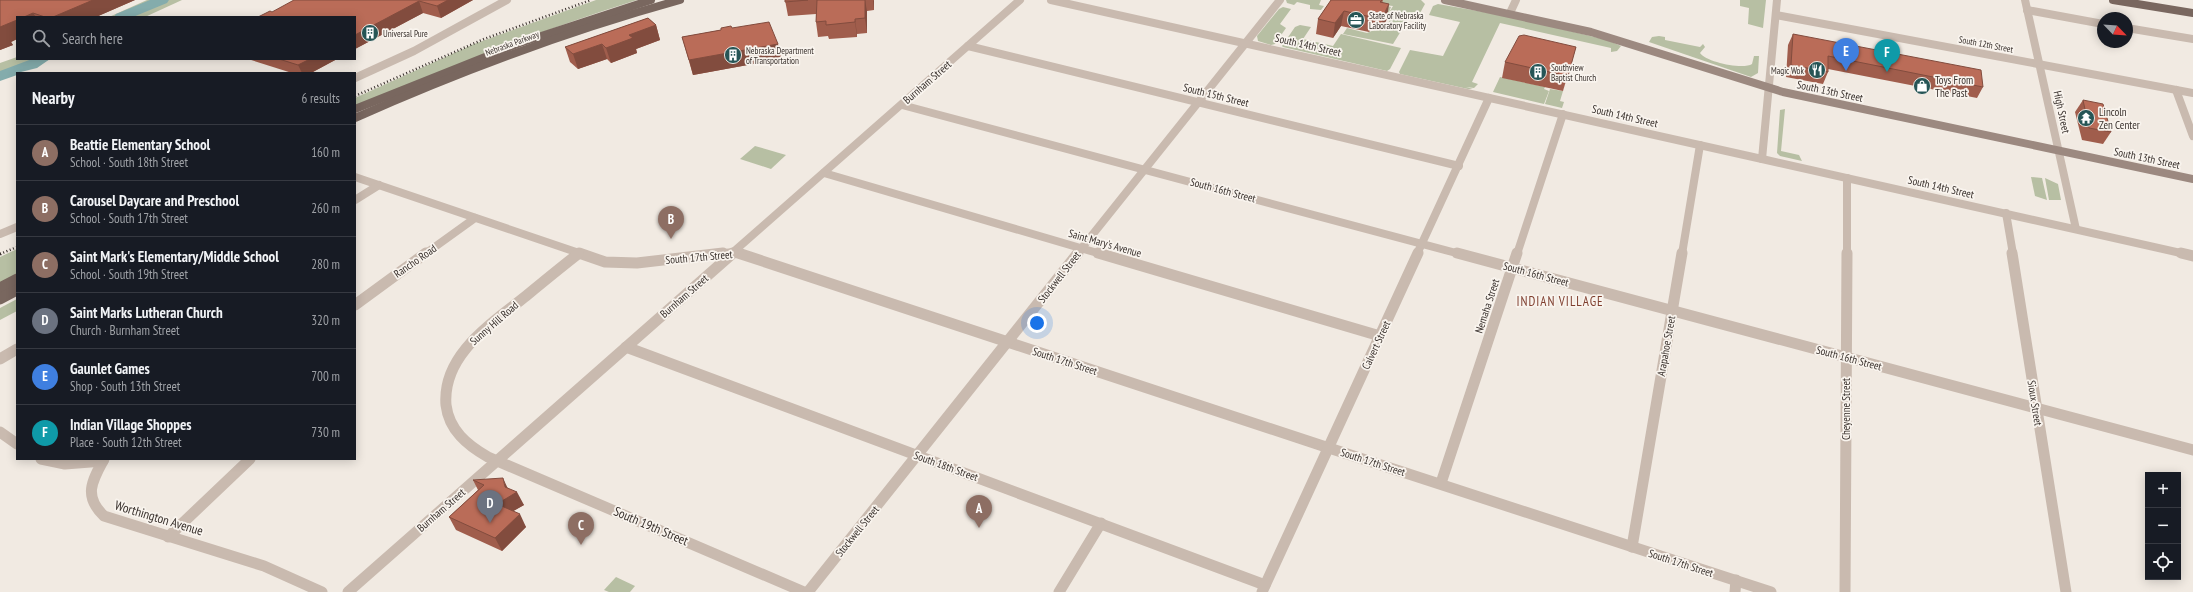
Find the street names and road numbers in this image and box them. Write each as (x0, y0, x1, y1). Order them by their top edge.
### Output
street label: Nebraska Parkway (484, 28, 541, 58)
street label: South 14th Street (1274, 31, 1342, 59)
street label: South 12th Street (1958, 33, 2015, 55)
street label: Burnham Street (900, 57, 954, 107)
street label: South 13th Street (1796, 77, 1864, 105)
street label: South 15th Street (1182, 80, 1250, 110)
street label: High Street (2051, 90, 2073, 134)
street label: South 14th Street (1591, 102, 1659, 130)
street label: South 13th Street (2113, 144, 2181, 172)
street label: South 14th Street (1907, 173, 1975, 201)
street label: South 16th Street (1189, 175, 1257, 205)
street label: Saint Mary's Avenue (1067, 226, 1144, 260)
street label: Rancho Road (391, 241, 439, 281)
street label: South 17th Street (665, 247, 733, 267)
street label: Stockwell Street (1034, 248, 1084, 306)
street label: South 16th Street (1502, 259, 1570, 289)
street label: Burnham Street (657, 271, 711, 321)
street label: Nemaha Street (1472, 277, 1502, 335)
street label: Sunny Hill Road (467, 298, 521, 348)
street label: Arapahoe Street (1654, 315, 1678, 377)
street label: Calvert Street (1359, 318, 1393, 372)
street label: South 16th Street (1815, 343, 1883, 373)
street label: South 17th Street (1031, 344, 1099, 378)
street label: Cheyenne Street (1839, 378, 1853, 440)
street label: Sioux Street (2024, 379, 2046, 427)
street label: South 17th Street (1339, 445, 1407, 479)
street label: South 18th Street (912, 448, 980, 484)
street label: Burnham Street (414, 485, 468, 535)
street label: Worthington Avenue (113, 497, 205, 539)
street label: South 19th Street (611, 503, 691, 550)
street label: Stockwell Street (832, 503, 882, 559)
street label: South 17th Street (1647, 546, 1715, 580)

